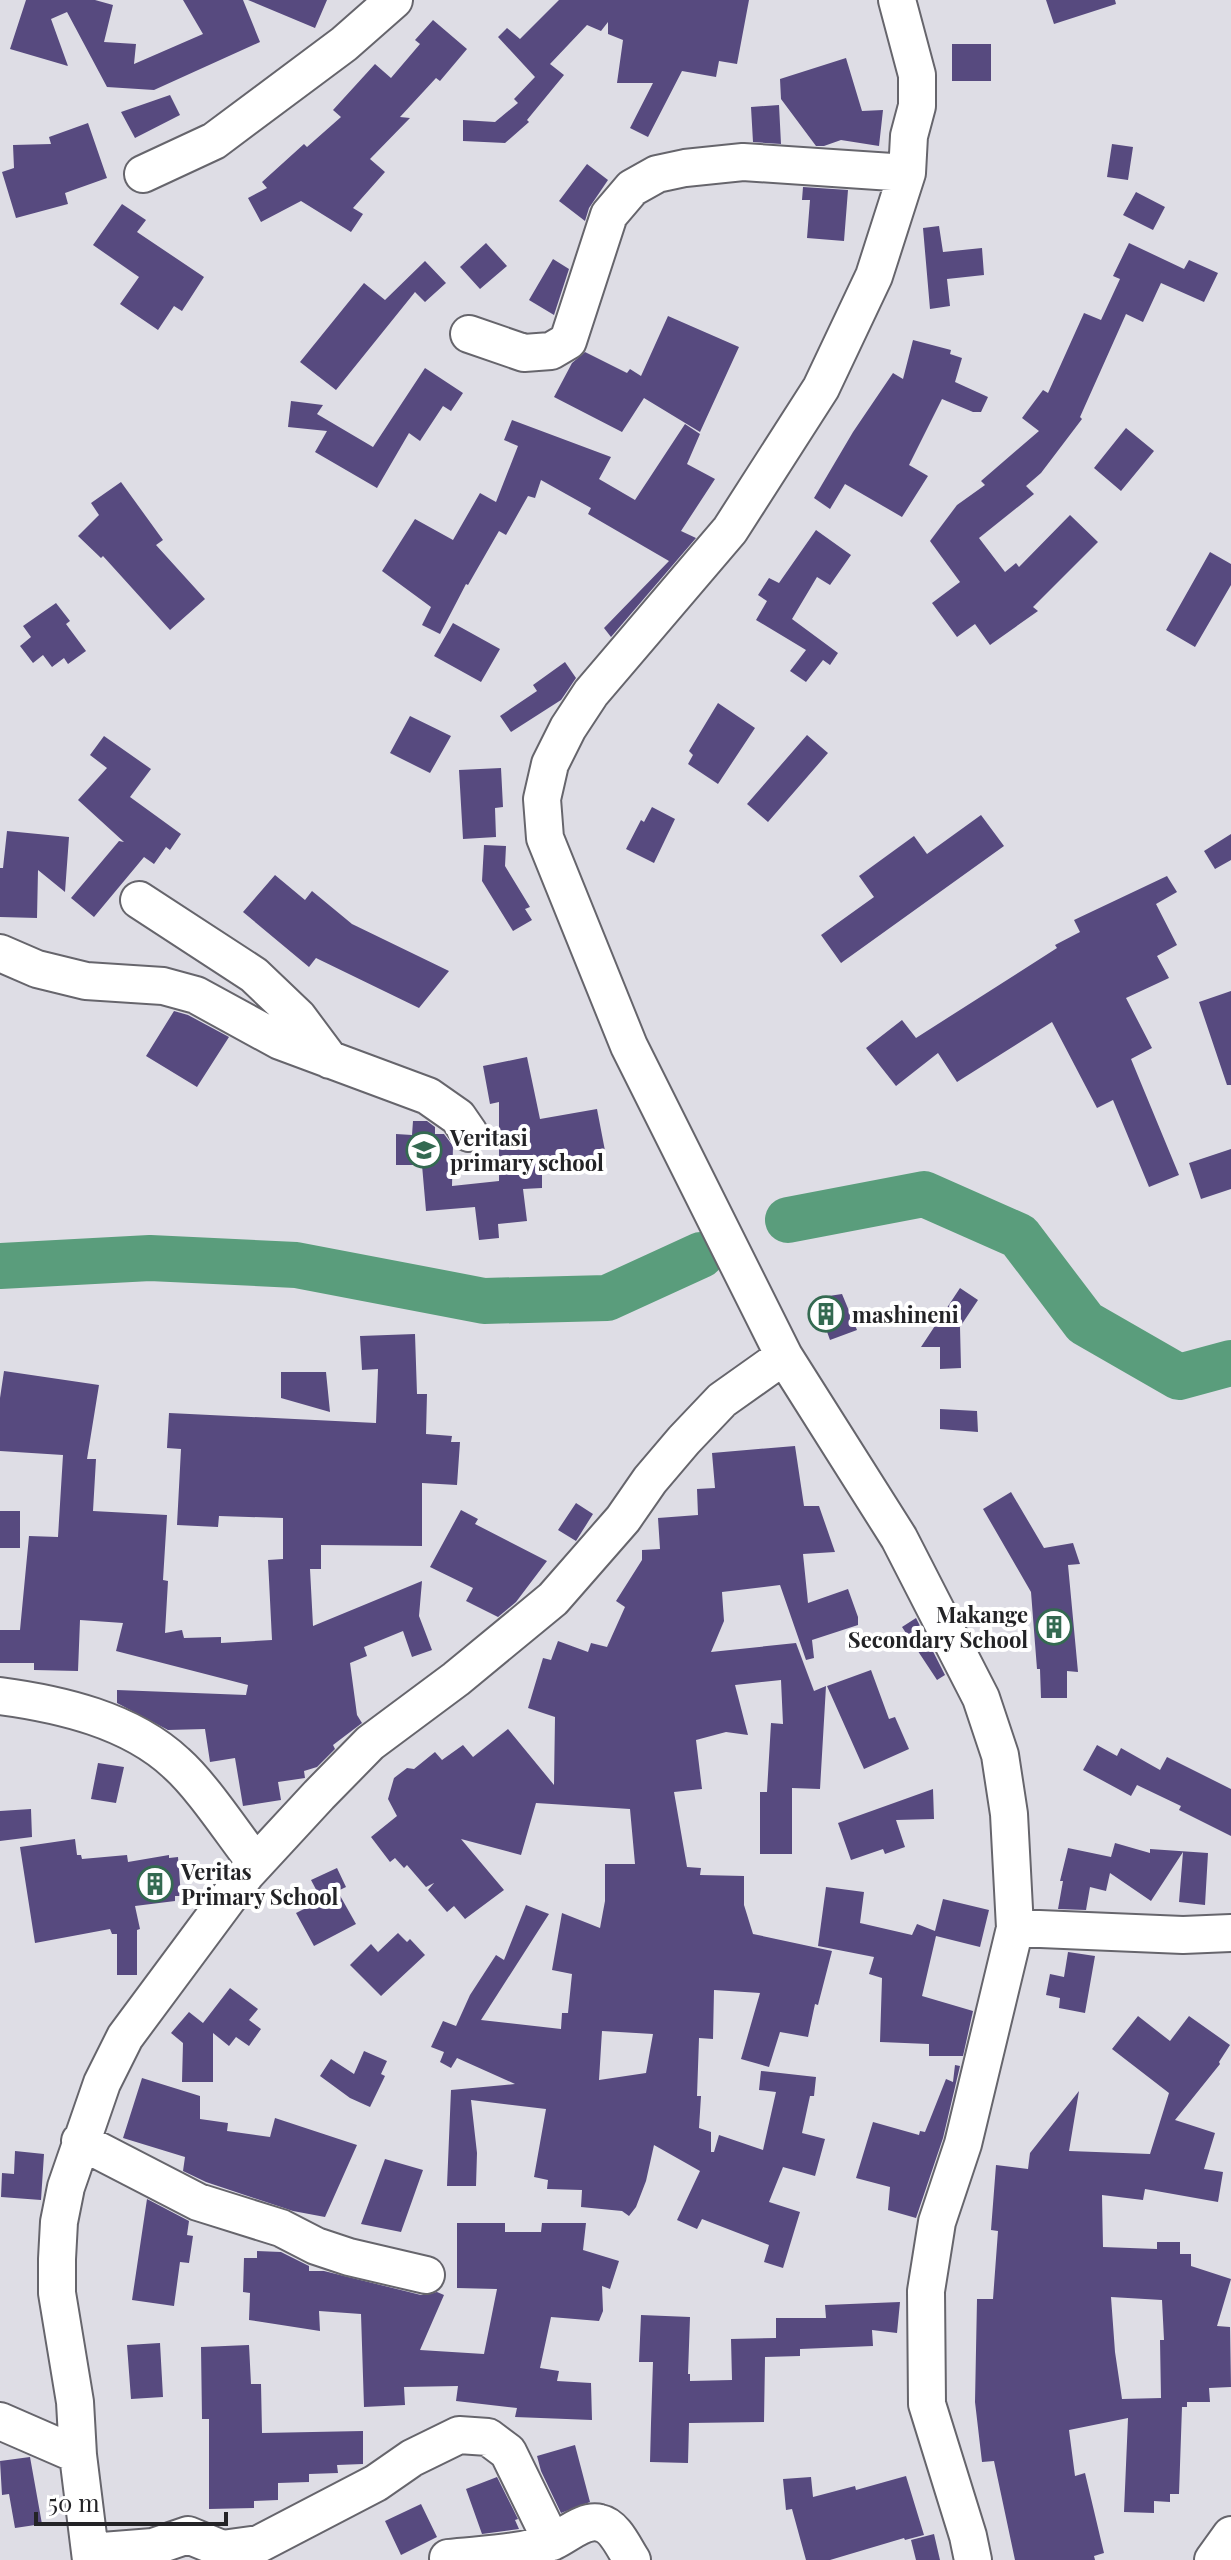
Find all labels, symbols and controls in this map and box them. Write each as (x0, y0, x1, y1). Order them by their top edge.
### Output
place label: Veritasi primary school (449, 1122, 604, 1177)
school or university icon: Veritasi primary school (405, 1131, 443, 1169)
building icon: mashineni (807, 1295, 845, 1333)
place label: mashineni (852, 1299, 959, 1329)
place label: Makange Secondary School (848, 1599, 1028, 1654)
building icon: Makange Secondary School (1035, 1608, 1073, 1646)
place label: Veritas Primary School (180, 1856, 339, 1911)
building icon: Veritas Primary School (136, 1865, 174, 1903)
scale bar (36, 2476, 226, 2526)
text: 50 m (48, 2486, 100, 2518)

